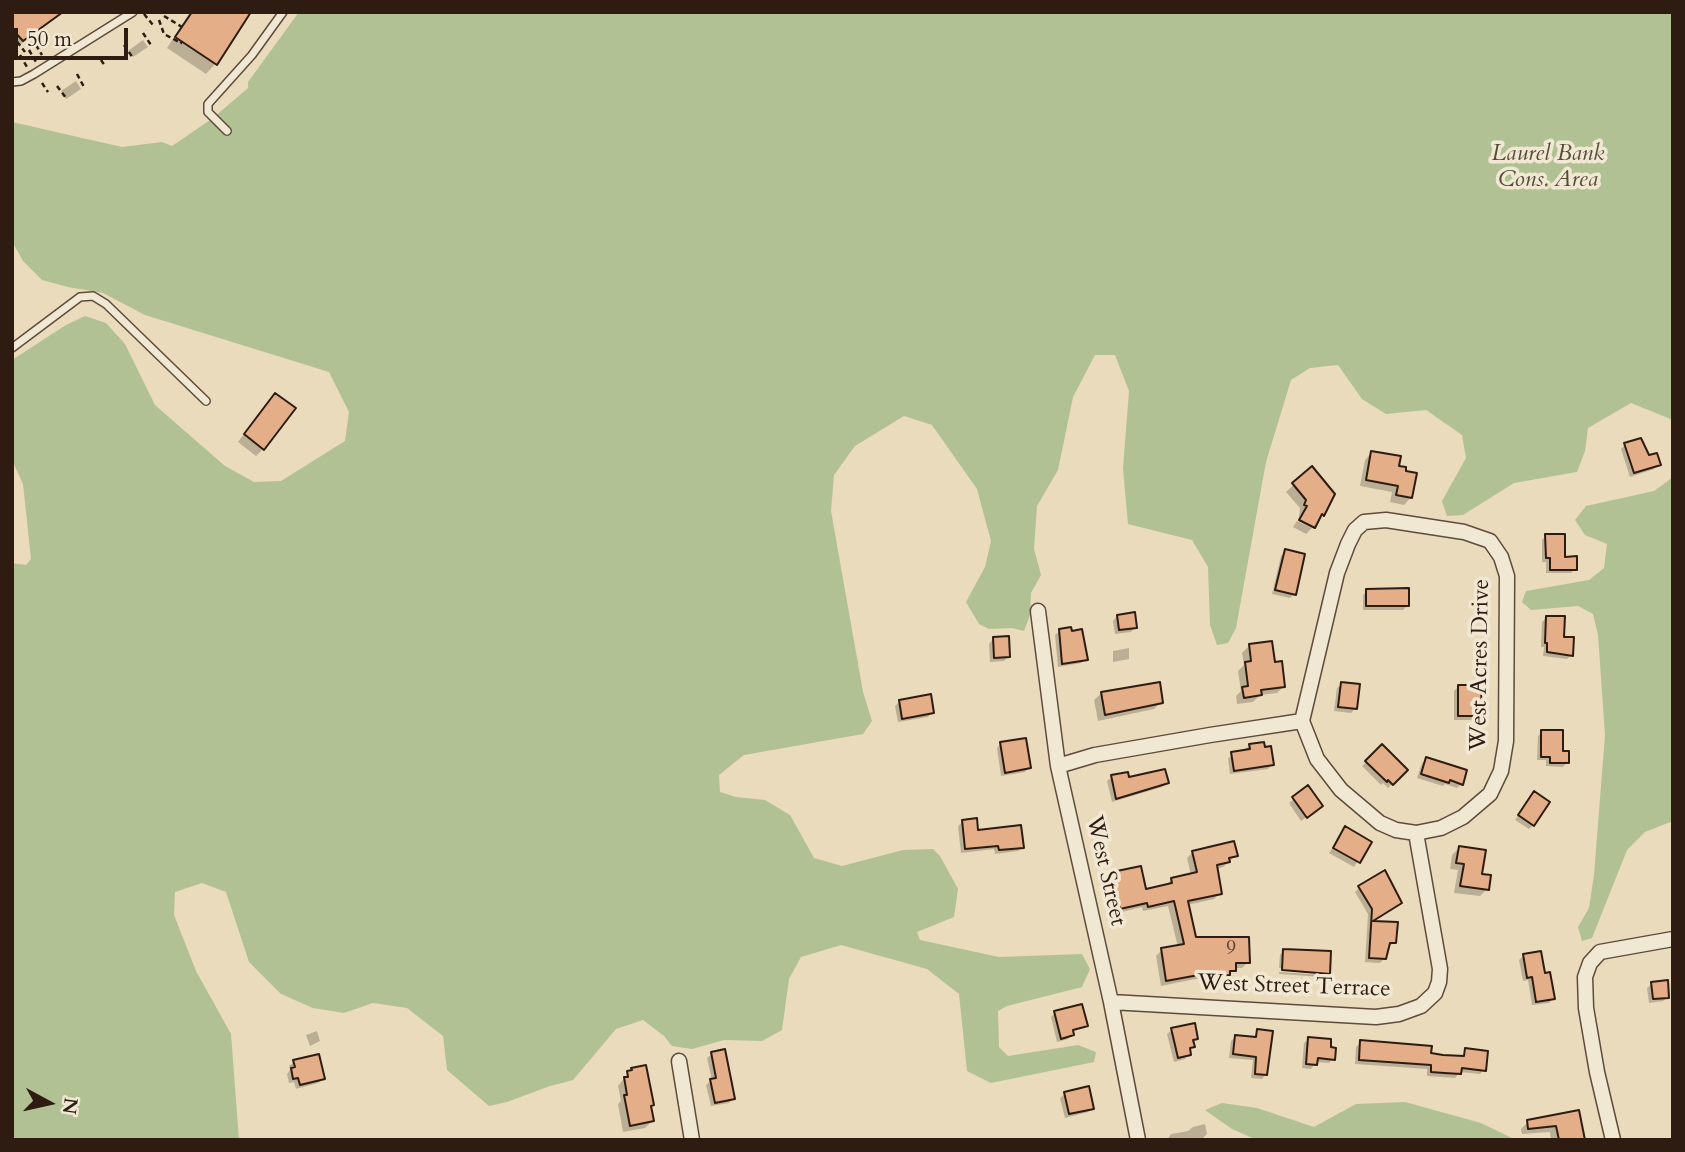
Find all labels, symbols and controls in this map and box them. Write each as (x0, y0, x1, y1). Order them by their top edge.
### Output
scale bar (18, 14, 131, 58)
text: 50 m (27, 25, 72, 54)
park label: Laurel Bank Cons. Area (1492, 141, 1604, 195)
street label: West Acres Drive (1466, 579, 1496, 751)
street label: West Street (1079, 813, 1131, 929)
house number: 9 (1226, 939, 1236, 961)
street label: West Street Terrace (1197, 970, 1391, 1004)
north arrow (14, 1068, 84, 1138)
text: N (56, 1096, 84, 1116)

